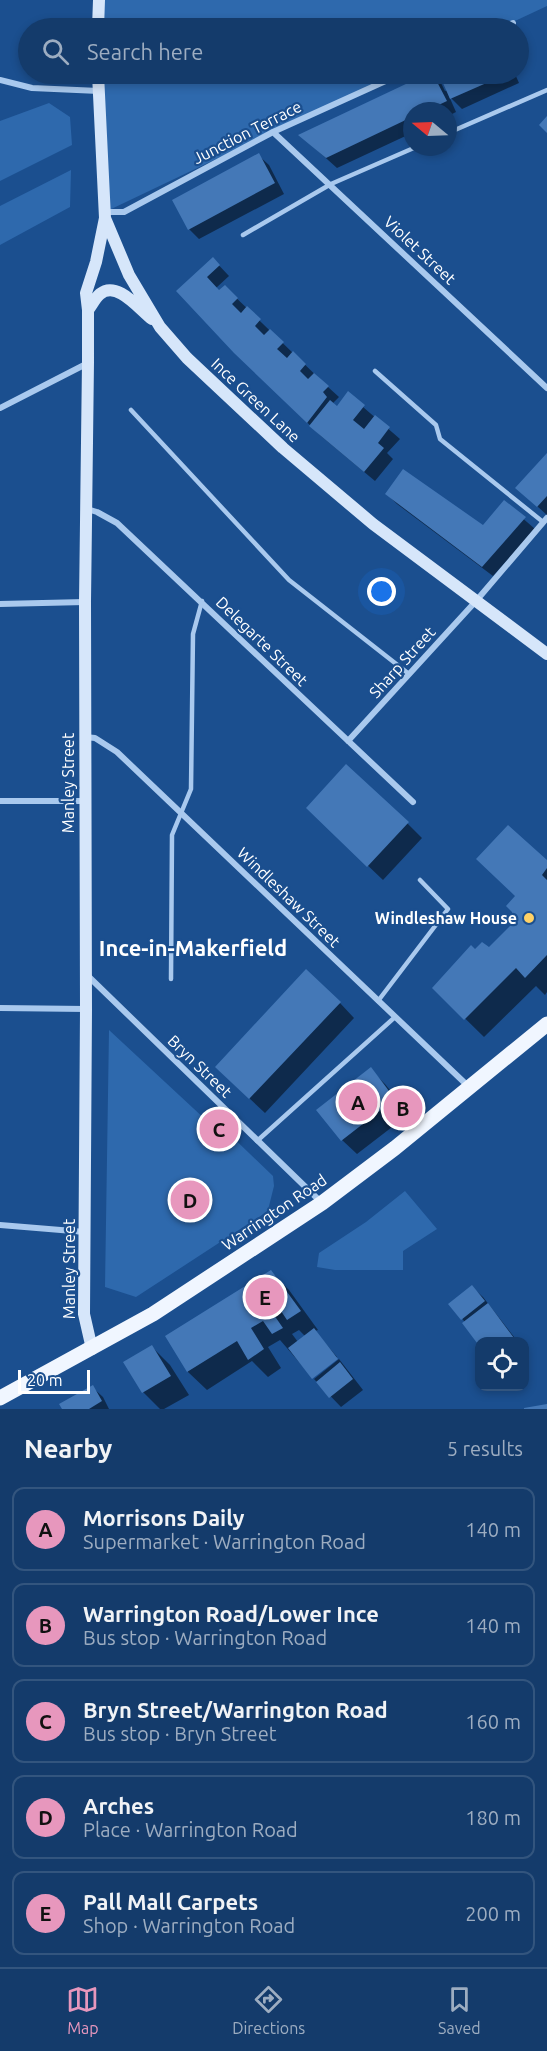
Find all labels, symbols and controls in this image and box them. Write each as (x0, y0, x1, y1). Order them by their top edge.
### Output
search box (18, 18, 529, 84)
icon: search (39, 35, 72, 68)
text: Search here (87, 39, 203, 64)
street label: Junction Terrace (190, 97, 304, 167)
north arrow (403, 102, 457, 156)
street label: Violet Street (380, 212, 460, 288)
street label: Ince Green Lane (208, 354, 304, 446)
your location (367, 577, 396, 606)
street label: Delegarte Street (213, 593, 312, 690)
street label: Sharp Street (365, 622, 439, 701)
street label: Manley Street (59, 732, 77, 833)
street label: Windleshaw Street (234, 843, 345, 951)
place label: Windleshaw House (375, 909, 517, 927)
marker: Windleshaw House (522, 911, 536, 925)
district label: Ince-in-Makerfield (99, 935, 287, 960)
street label: Bryn Street (164, 1031, 236, 1101)
pin: A (338, 1080, 378, 1124)
pin: B (384, 1086, 422, 1130)
pin: C (200, 1106, 238, 1152)
street label: Warrington Road (218, 1170, 330, 1254)
pin: D (170, 1178, 210, 1222)
street label: Manley Street (60, 1218, 78, 1319)
pin: E (246, 1274, 284, 1320)
map controls (475, 1337, 529, 1391)
button: locate (475, 1337, 529, 1391)
scale bar (18, 1367, 90, 1394)
text: 20 m (27, 1371, 63, 1389)
text: Nearby (24, 1434, 112, 1463)
text: 5 results (447, 1437, 523, 1460)
text: Morrisons Daily (83, 1505, 244, 1530)
text: A (38, 1518, 53, 1541)
text: 140 m (465, 1518, 521, 1541)
text: Supermarket · Warrington Road (83, 1530, 366, 1553)
text: Warrington Road/Lower Ince (83, 1601, 379, 1626)
text: B (39, 1614, 52, 1637)
text: 140 m (465, 1614, 521, 1637)
text: Bus stop · Warrington Road (83, 1626, 327, 1649)
text: Bryn Street/Warrington Road (83, 1697, 388, 1722)
text: C (39, 1710, 52, 1733)
text: 160 m (465, 1710, 521, 1733)
text: Bus stop · Bryn Street (83, 1722, 277, 1745)
text: Arches (83, 1793, 154, 1818)
text: D (38, 1806, 53, 1829)
text: 180 m (465, 1806, 521, 1829)
text: Place · Warrington Road (83, 1818, 298, 1841)
text: Pall Mall Carpets (83, 1889, 258, 1914)
text: E (40, 1902, 51, 1925)
text: 200 m (465, 1902, 521, 1925)
text: Shop · Warrington Road (83, 1914, 295, 1937)
tab: Map (66, 1983, 99, 2037)
tab: Directions (232, 1983, 305, 2037)
tab: Saved (438, 1983, 481, 2037)

